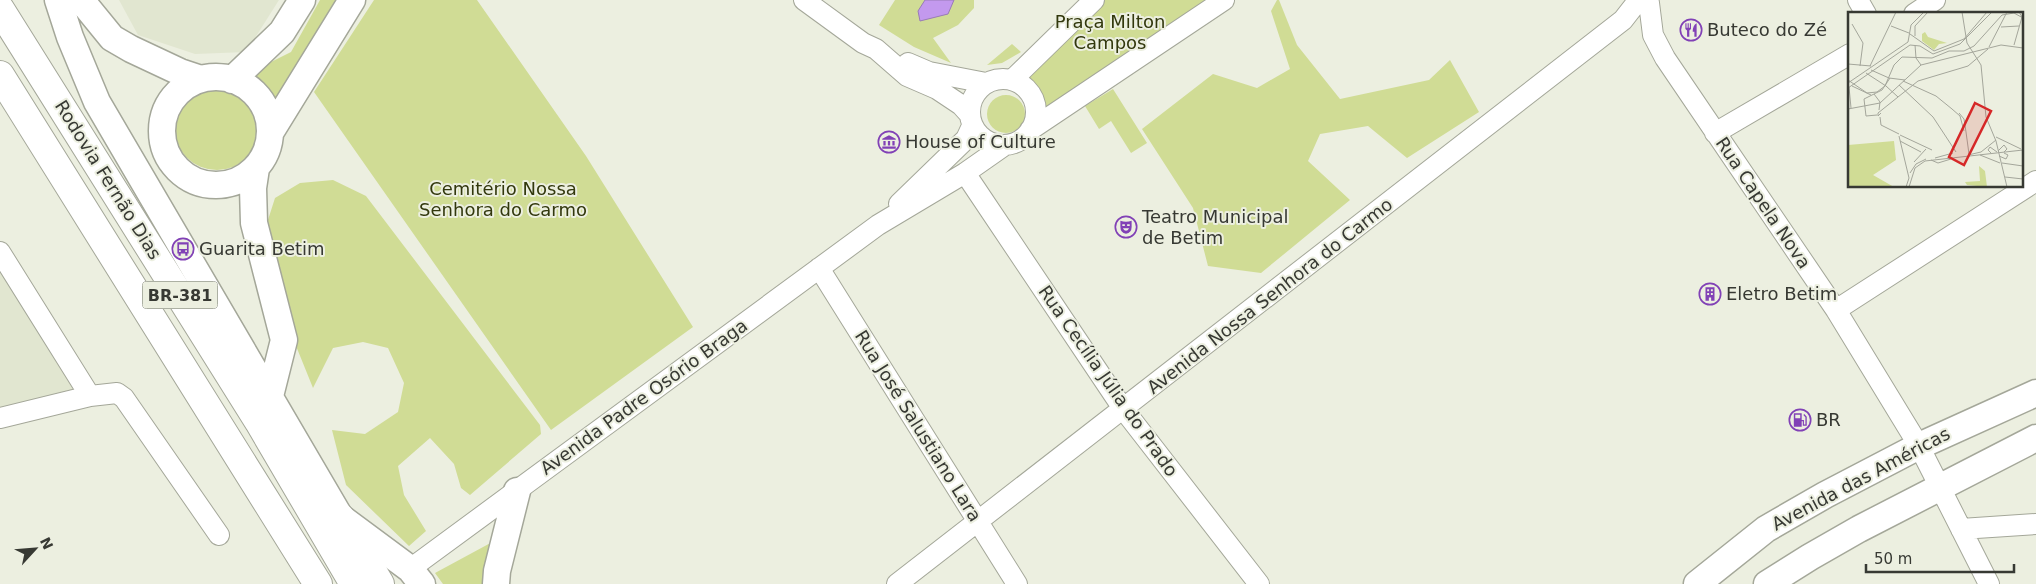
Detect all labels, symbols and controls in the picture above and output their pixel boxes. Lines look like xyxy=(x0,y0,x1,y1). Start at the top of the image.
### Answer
park label: Praça Milton Campos xyxy=(1055,11,1165,53)
inset map xyxy=(1848,12,2024,188)
restaurant icon: Buteco do Zé xyxy=(1679,18,1703,42)
place label: Buteco do Zé xyxy=(1707,19,1827,40)
street label: Rodovia Fernão Dias xyxy=(51,96,166,263)
museum icon: House of Culture xyxy=(877,130,901,154)
place label: House of Culture xyxy=(905,131,1056,152)
street label: Rua Capela Nova xyxy=(1712,133,1815,272)
park label: Cemitério Nossa Senhora do Carmo xyxy=(419,178,587,220)
street label: Avenida Nossa Senhora do Carmo xyxy=(1143,193,1397,398)
place label: Teatro Municipal de Betim xyxy=(1141,206,1289,248)
theatre icon: Teatro Municipal de Betim xyxy=(1114,215,1138,239)
bus stop icon: Guarita Betim xyxy=(171,237,195,261)
place label: Guarita Betim xyxy=(199,238,325,259)
street label: Rua Cecília Júlia do Prado xyxy=(1034,281,1182,480)
road number: BR-381 xyxy=(142,282,218,308)
building icon: Eletro Betim xyxy=(1698,282,1722,306)
place label: Eletro Betim xyxy=(1726,283,1837,304)
street label: Avenida Padre Osório Braga xyxy=(536,314,751,479)
street label: Rua José Salustiano Lara xyxy=(851,326,986,525)
fuel station icon: BR xyxy=(1788,408,1812,432)
place label: BR xyxy=(1816,409,1841,430)
street label: Avenida das Américas xyxy=(1768,423,1953,534)
north arrow xyxy=(10,524,60,574)
text: N xyxy=(37,535,56,552)
scale bar xyxy=(1866,542,2014,574)
text: 50 m xyxy=(1874,550,1912,568)

